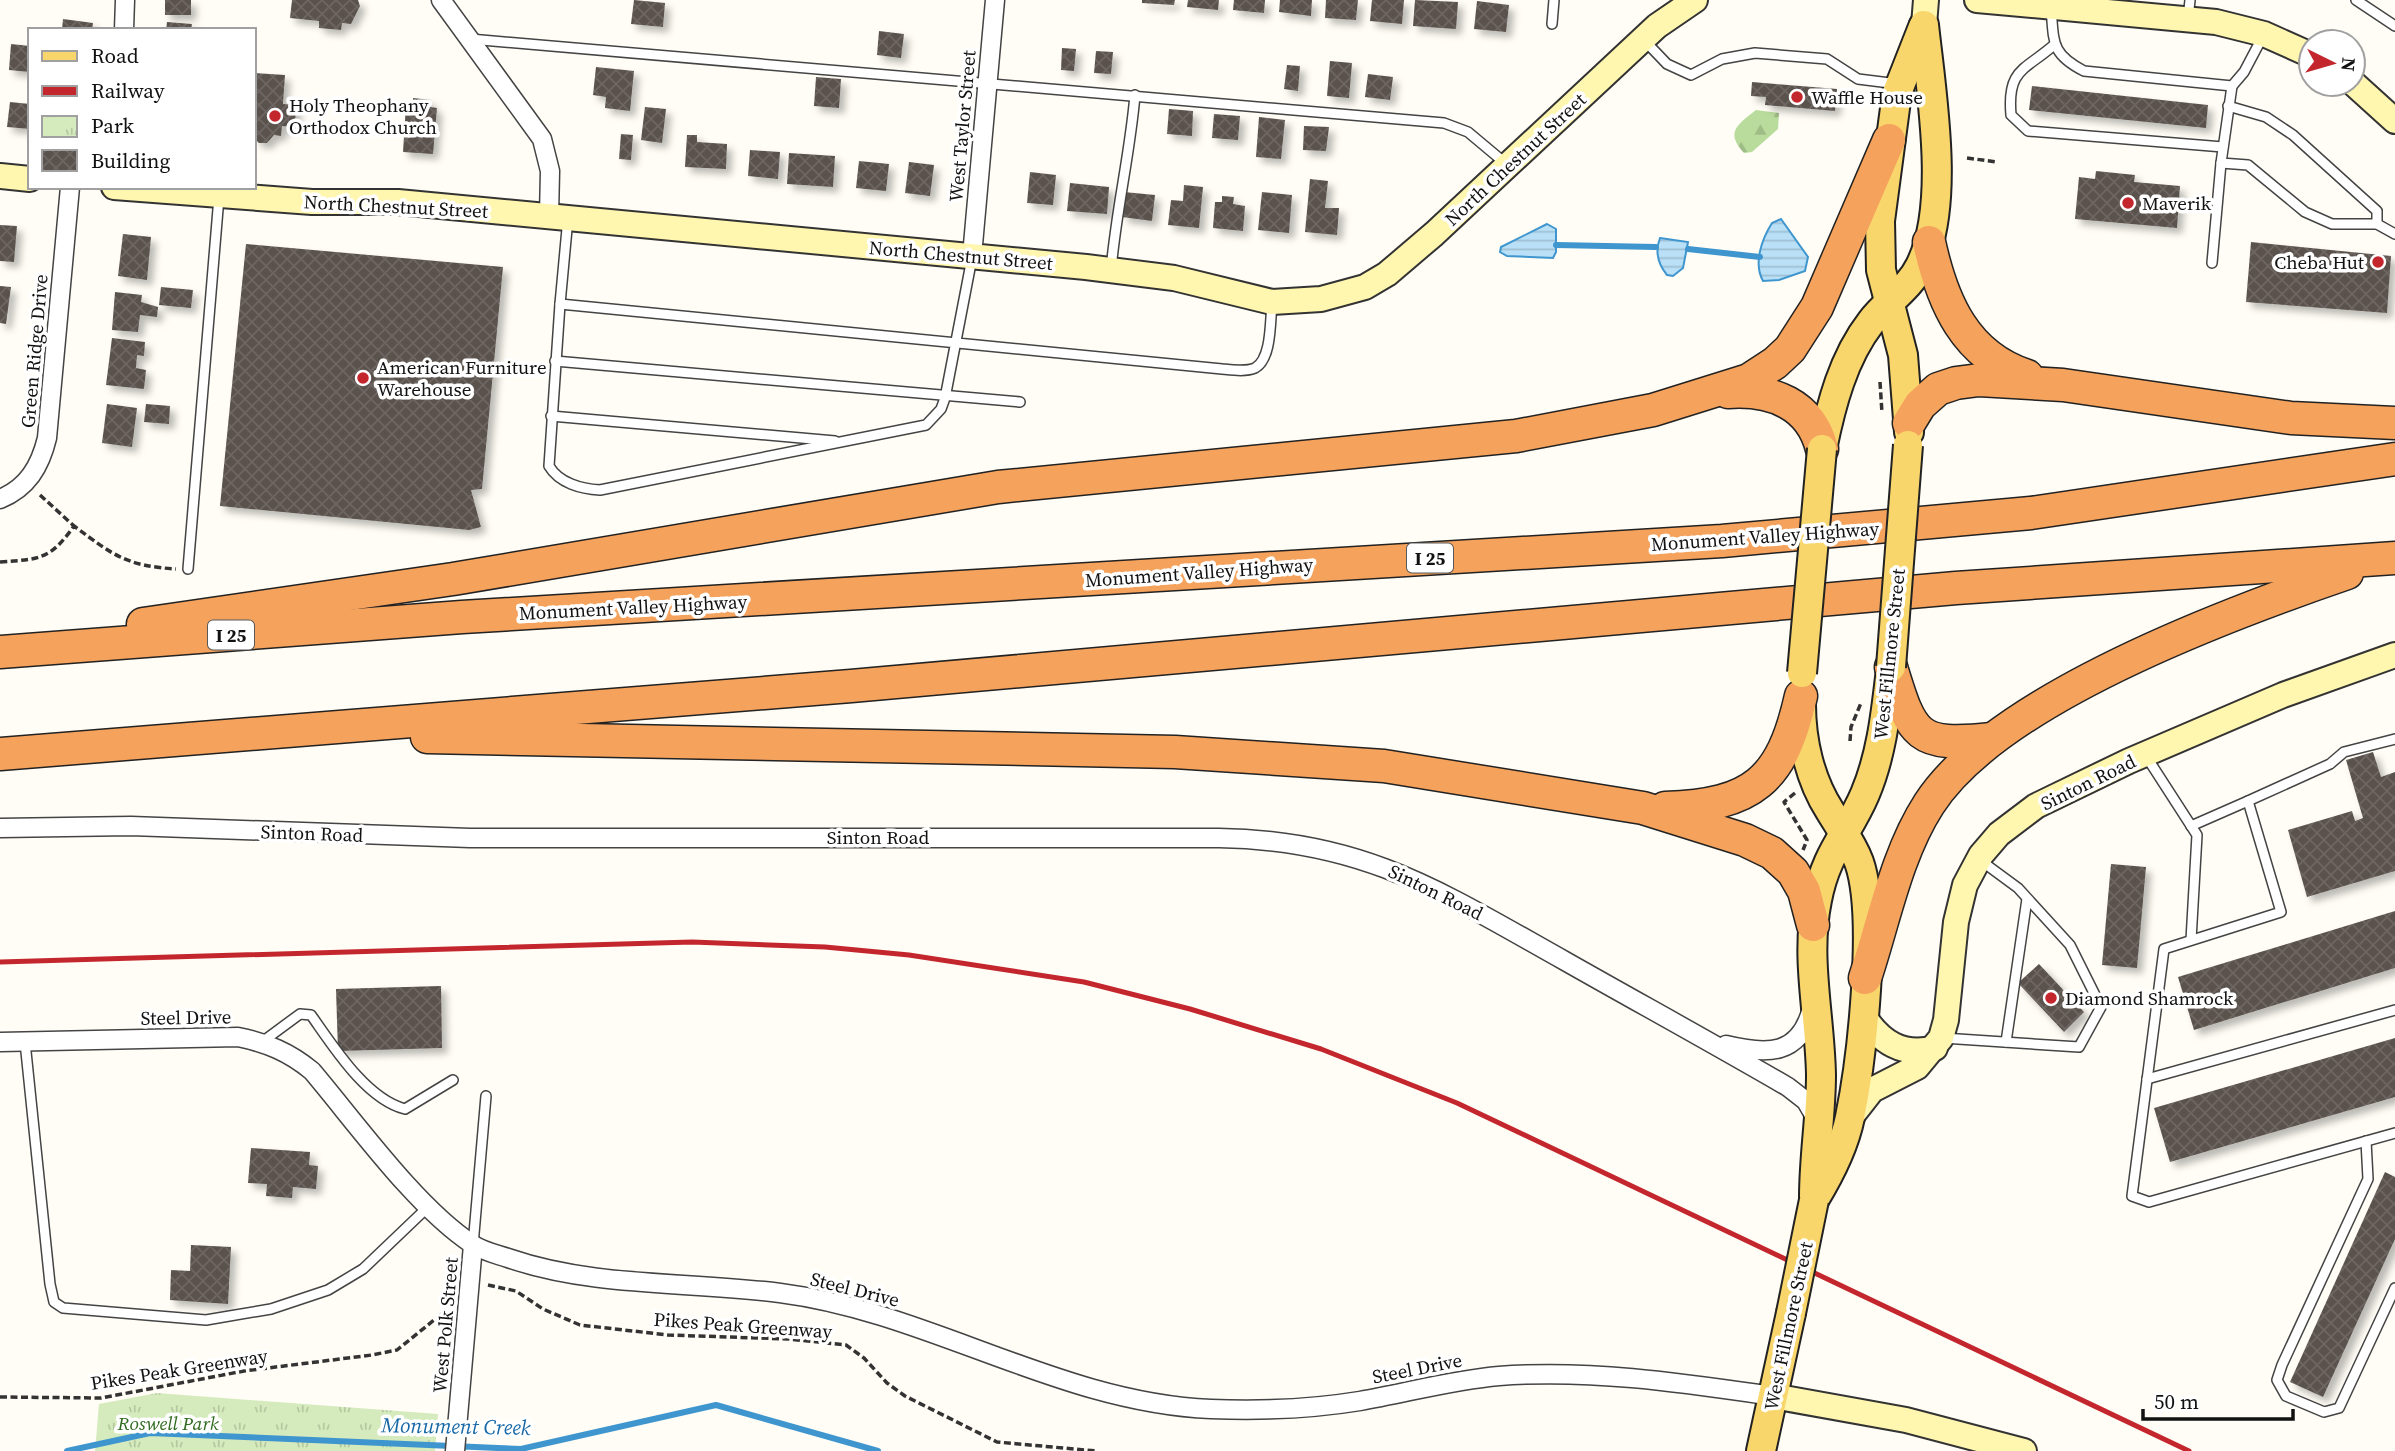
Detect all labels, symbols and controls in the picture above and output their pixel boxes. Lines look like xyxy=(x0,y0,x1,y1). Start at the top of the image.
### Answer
legend xyxy=(28,28,256,189)
north arrow xyxy=(2297,28,2367,98)
text: Road xyxy=(91,41,139,70)
street label: West Taylor Street xyxy=(942,48,982,203)
text: N xyxy=(2335,56,2362,73)
text: Railway xyxy=(91,76,165,105)
place label: Waffle House xyxy=(1811,84,1923,110)
street label: North Chestnut Street xyxy=(1439,86,1592,231)
marker: Waffle House xyxy=(1789,89,1805,105)
place label: Holy Theophany Orthodox Church xyxy=(289,92,437,140)
marker: Holy Theophany Orthodox Church xyxy=(267,108,283,124)
text: Park xyxy=(91,111,135,140)
text: Building xyxy=(91,146,170,175)
street label: North Chestnut Street xyxy=(303,188,490,224)
place label: Maverik xyxy=(2142,190,2212,216)
marker: Maverik xyxy=(2120,195,2136,211)
street label: North Chestnut Street xyxy=(868,234,1055,276)
place label: Cheba Hut xyxy=(2274,249,2365,275)
marker: Cheba Hut xyxy=(2370,254,2386,270)
street label: Green Ridge Drive xyxy=(14,273,54,429)
place label: American Furniture Warehouse xyxy=(377,354,547,402)
marker: American Furniture Warehouse xyxy=(355,370,371,386)
street label: Monument Valley Highway xyxy=(1650,515,1880,557)
road number: I 25 xyxy=(1407,544,1453,572)
street label: Monument Valley Highway xyxy=(1084,551,1314,593)
street label: West Fillmore Street xyxy=(1867,566,1911,741)
street label: Monument Valley Highway xyxy=(518,588,748,626)
road number: I 25 xyxy=(208,620,254,650)
street label: Sinton Road xyxy=(2036,748,2140,816)
street label: Sinton Road xyxy=(260,818,364,848)
street label: Sinton Road xyxy=(827,824,929,850)
street label: Sinton Road xyxy=(1384,858,1488,926)
place label: Diamond Shamrock xyxy=(2065,985,2234,1011)
marker: Diamond Shamrock xyxy=(2043,990,2059,1006)
street label: Steel Drive xyxy=(140,1003,232,1031)
street label: West Fillmore Street xyxy=(1757,1238,1819,1413)
street label: West Polk Street xyxy=(426,1255,464,1394)
street label: Steel Drive xyxy=(808,1265,902,1313)
street label: Pikes Peak Greenway xyxy=(653,1306,833,1344)
street label: Pikes Peak Greenway xyxy=(89,1342,270,1396)
street label: Steel Drive xyxy=(1370,1347,1464,1389)
scale bar xyxy=(2143,1378,2294,1422)
text: 50 m xyxy=(2154,1387,2199,1416)
park label: Roswell Park xyxy=(116,1410,219,1436)
water label: Monument Creek xyxy=(380,1410,531,1442)

